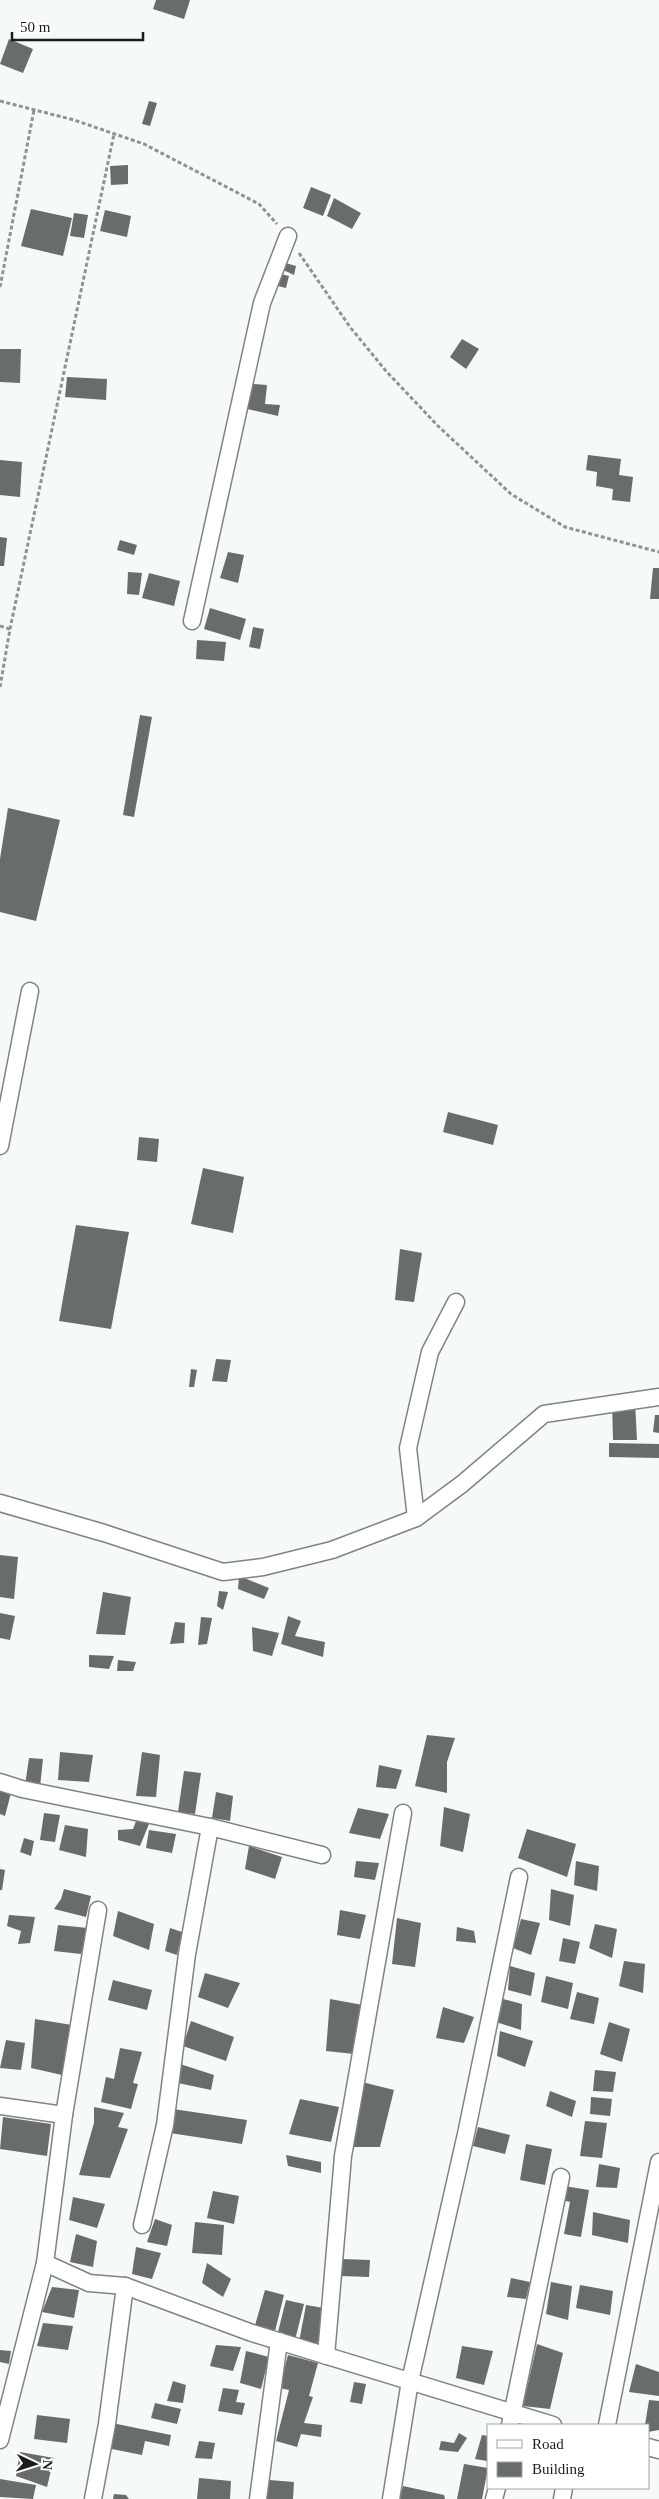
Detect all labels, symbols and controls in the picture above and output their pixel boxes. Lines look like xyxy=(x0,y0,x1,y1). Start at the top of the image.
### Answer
scale bar xyxy=(12,10,144,42)
text: 50 m xyxy=(20,19,51,35)
legend xyxy=(487,2424,649,2489)
text: Road xyxy=(532,2436,564,2452)
north arrow xyxy=(10,2439,60,2489)
text: N xyxy=(40,2459,55,2470)
text: Building xyxy=(532,2461,585,2477)

